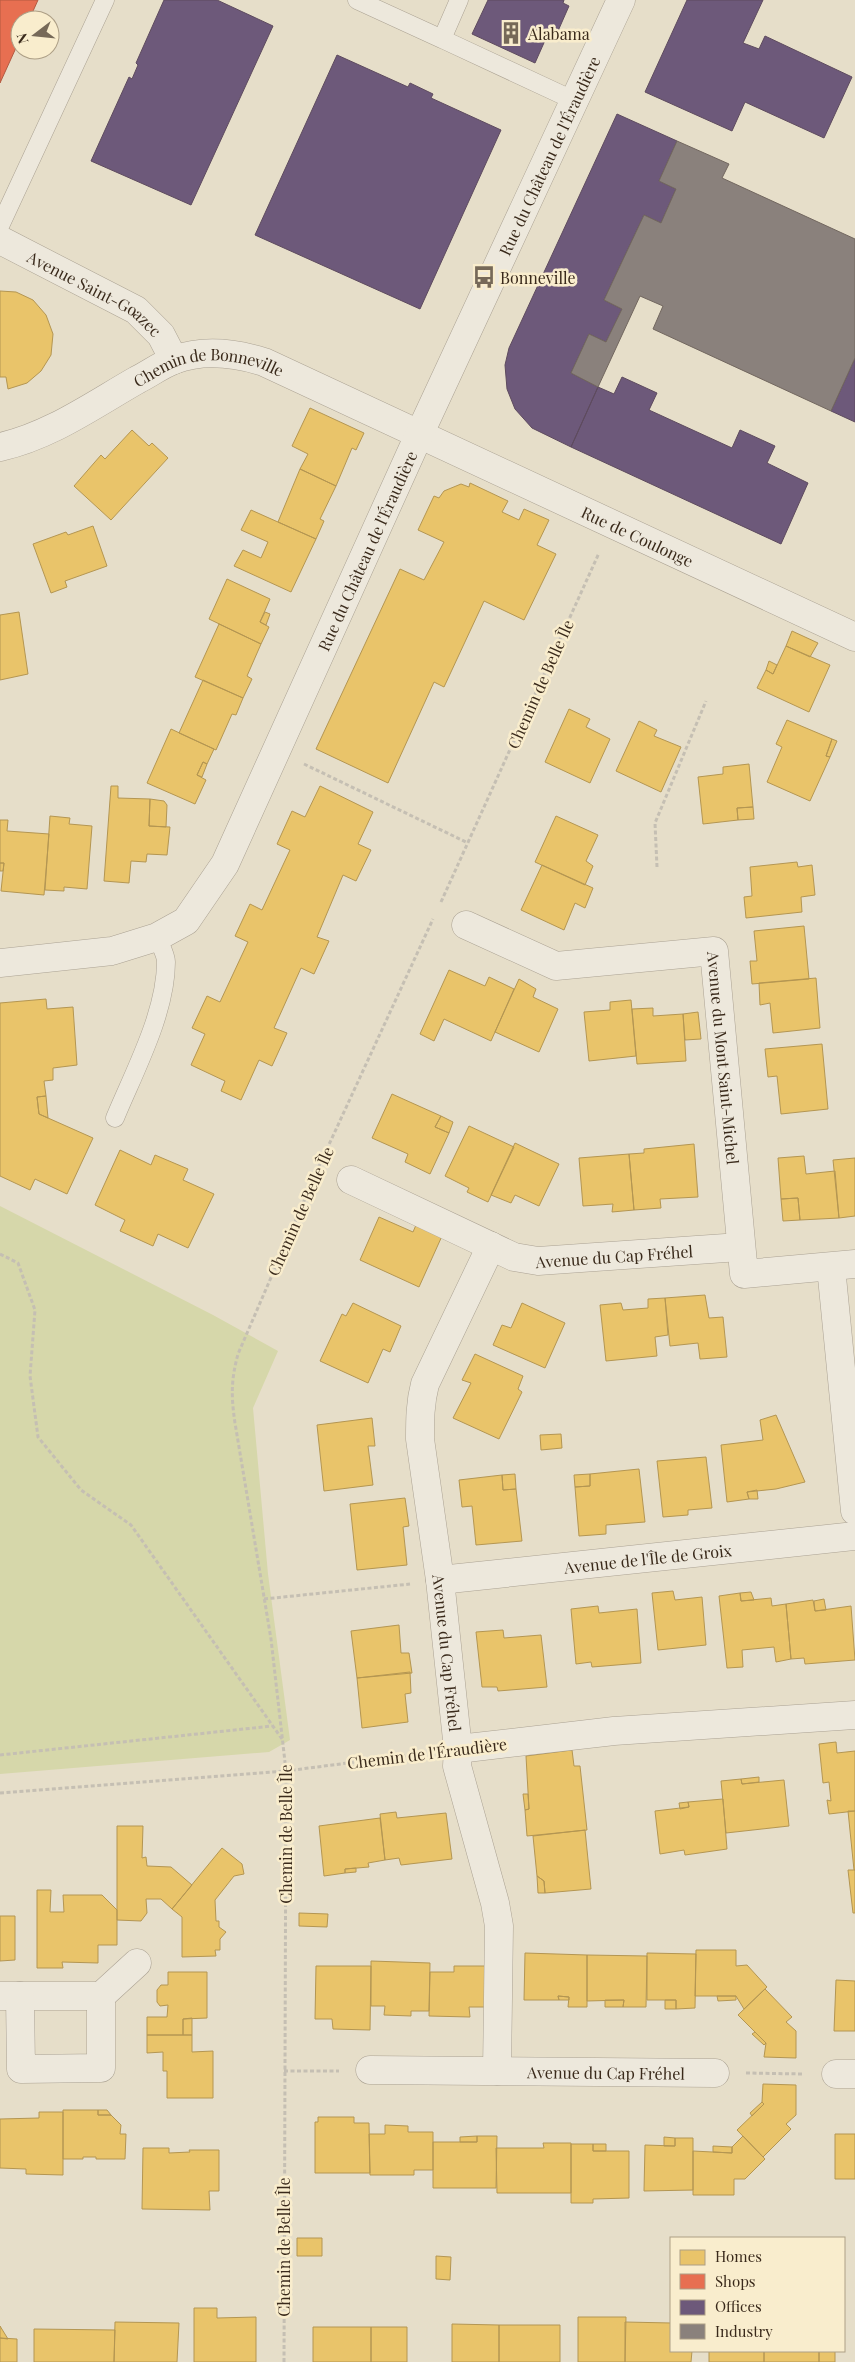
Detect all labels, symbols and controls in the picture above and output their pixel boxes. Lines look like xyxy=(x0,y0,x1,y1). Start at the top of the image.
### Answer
north arrow xyxy=(10,10,60,60)
building icon: Alabama xyxy=(498,20,524,46)
place label: Alabama xyxy=(527,23,590,44)
text: N xyxy=(11,31,33,46)
street label: Rue du Château de l'Éraudière xyxy=(493,52,604,259)
street label: Avenue Saint-Goazec xyxy=(23,245,167,341)
bus stop icon: Bonneville xyxy=(471,264,497,290)
place label: Bonneville xyxy=(500,267,575,288)
street label: Chemin de Bonneville xyxy=(129,343,288,391)
street label: Rue du Château de l'Éraudière xyxy=(312,447,421,654)
street label: Rue de Coulonge xyxy=(578,501,697,571)
street label: Chemin de Belle Île xyxy=(502,616,578,752)
street label: Avenue du Mont Saint-Michel xyxy=(703,949,744,1166)
street label: Chemin de Belle Île xyxy=(262,1143,338,1279)
street label: Avenue du Cap Fréhel xyxy=(534,1240,694,1272)
street label: Avenue de l'Île de Groix xyxy=(562,1539,733,1577)
street label: Avenue du Cap Fréhel xyxy=(429,1572,467,1733)
street label: Chemin de l'Éraudière xyxy=(346,1733,508,1773)
street label: Chemin de Belle Île xyxy=(275,1764,296,1904)
street label: Avenue du Cap Fréhel xyxy=(526,2061,685,2083)
street label: Chemin de Belle Île xyxy=(273,2177,294,2317)
legend xyxy=(670,2237,845,2352)
text: Homes xyxy=(715,2246,762,2266)
text: Shops xyxy=(715,2271,756,2291)
text: Offices xyxy=(715,2296,762,2316)
text: Industry xyxy=(715,2321,773,2341)

